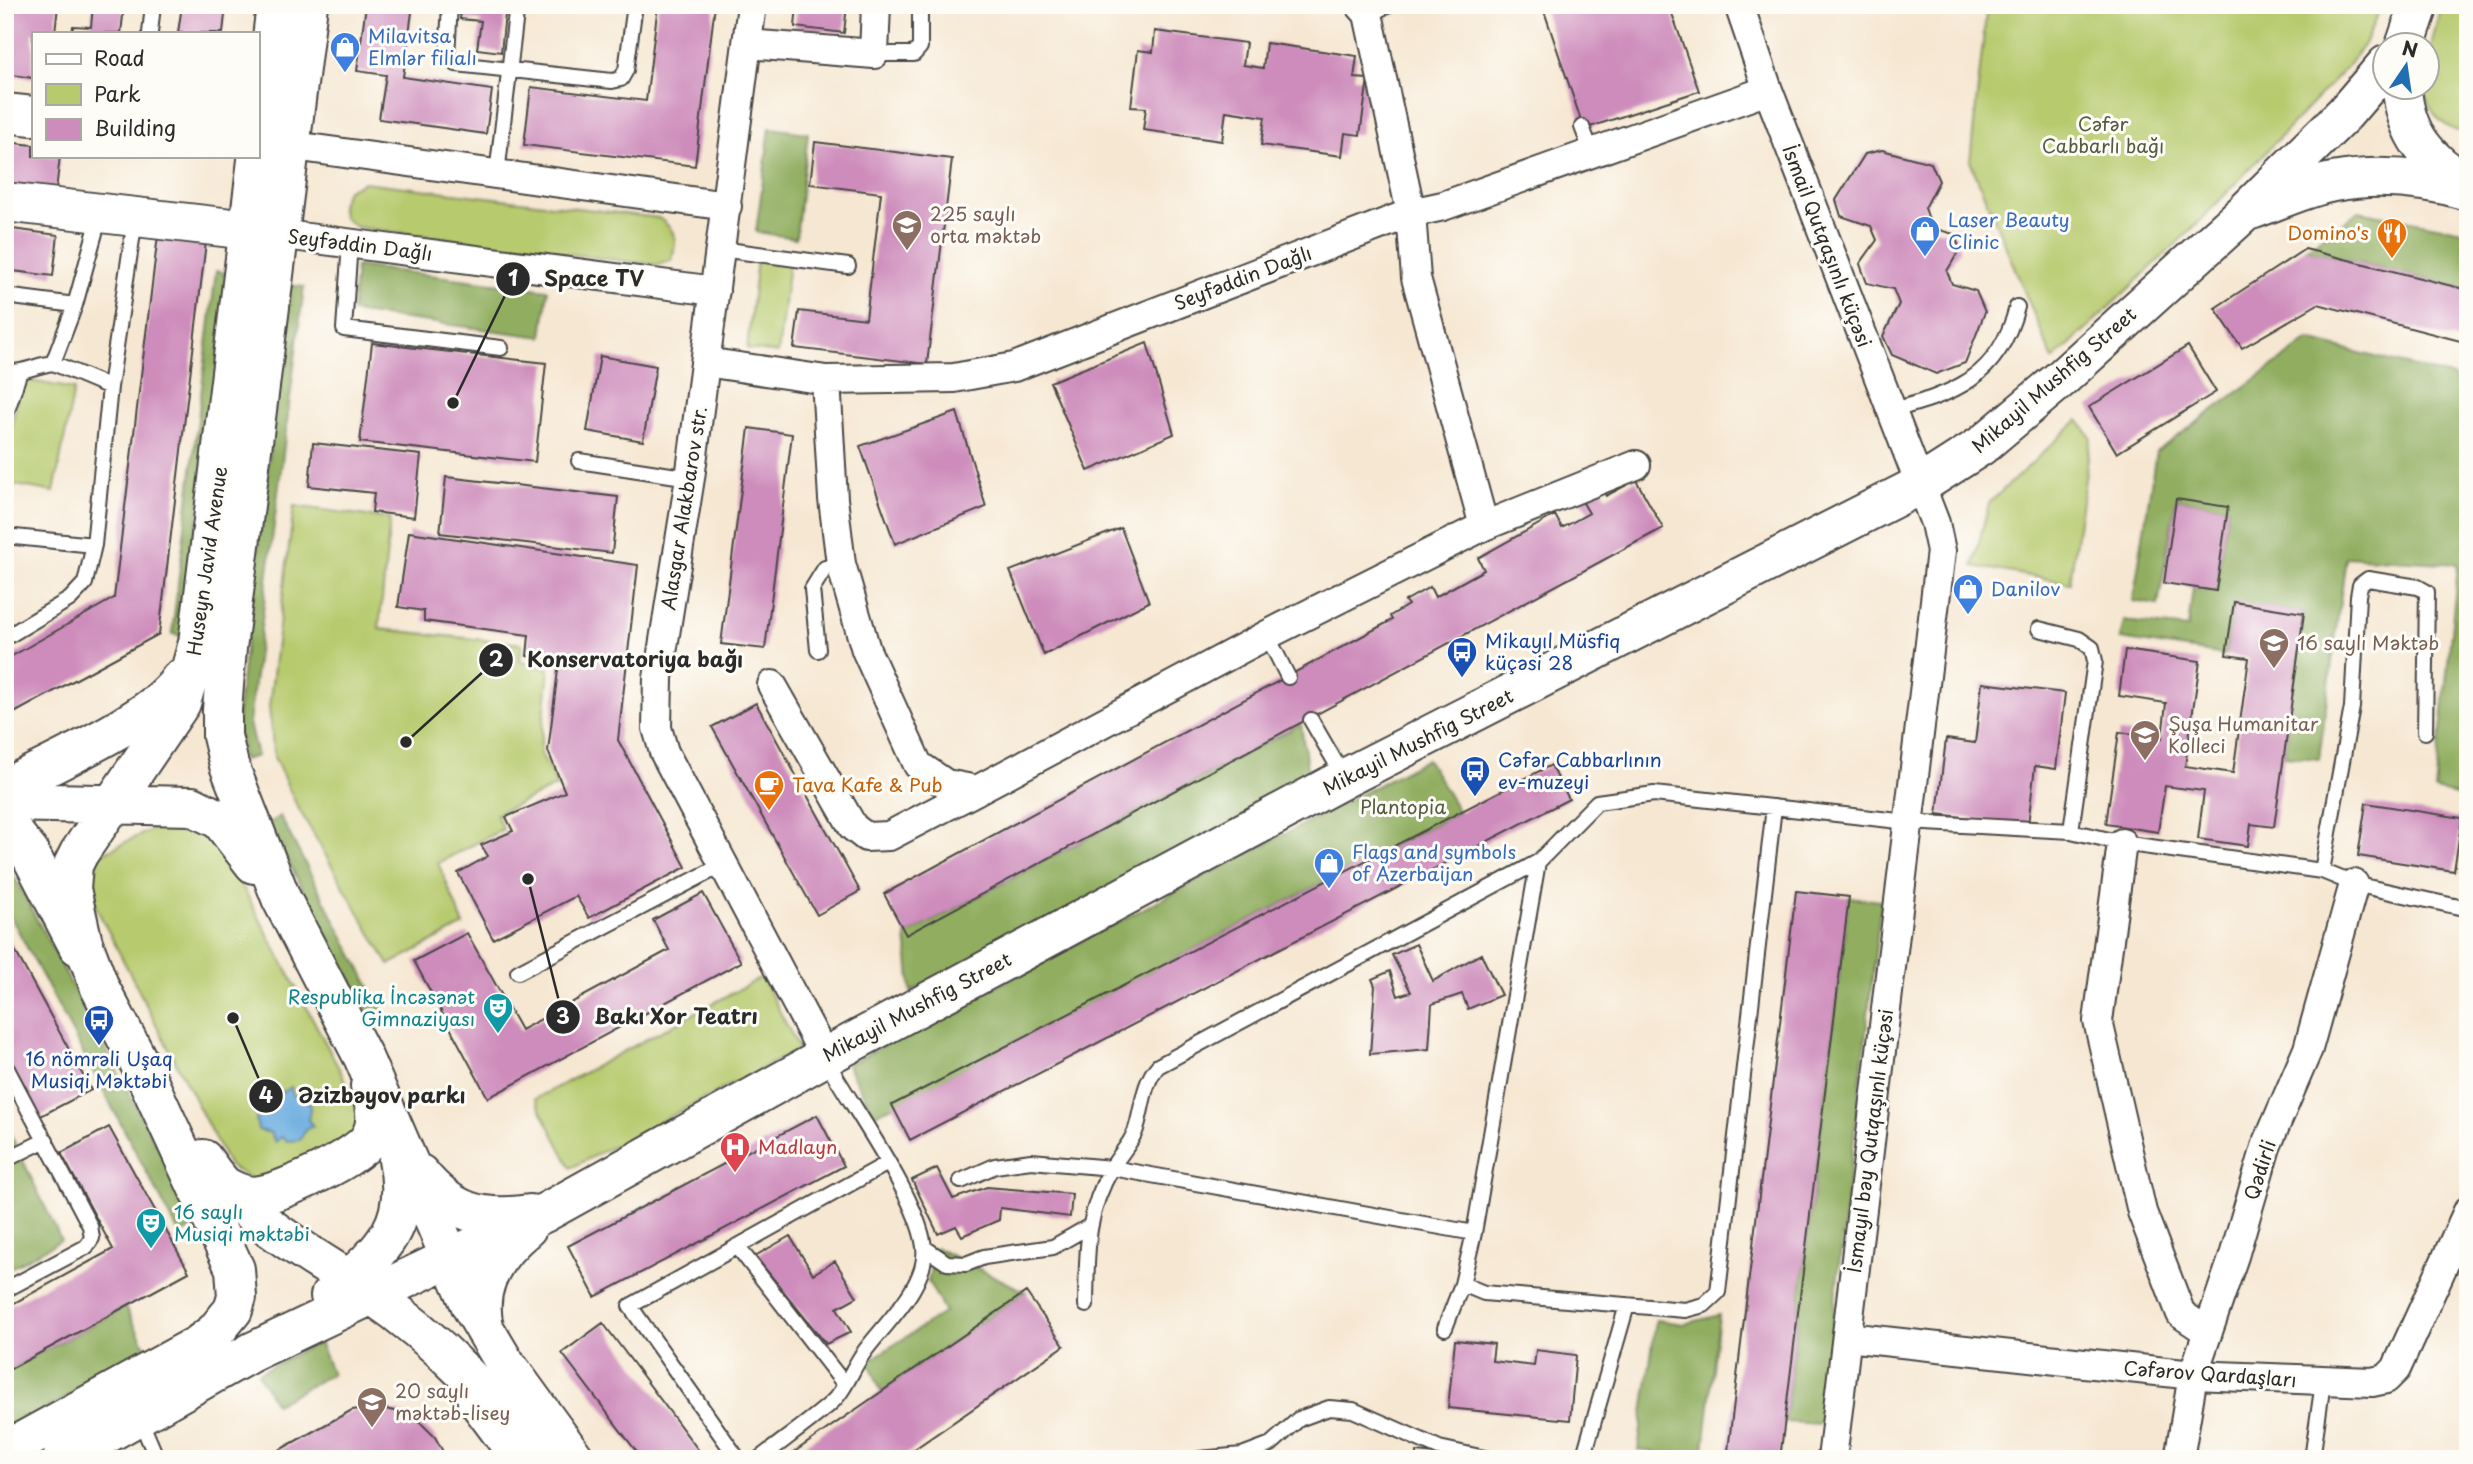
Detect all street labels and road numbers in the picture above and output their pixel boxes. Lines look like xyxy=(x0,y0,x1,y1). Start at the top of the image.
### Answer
street label: İsmail Qutqaşınlı küçəsi xyxy=(1776,140,1880,351)
street label: Seyfəddin Dağlı xyxy=(286,221,434,267)
street label: Seyfəddin Dağlı xyxy=(1170,238,1316,316)
street label: Mikayil Mushfig Street xyxy=(1965,300,2142,459)
street label: Alasgar Alakbarov str. xyxy=(653,404,713,612)
street label: Huseyn Javid Avenue xyxy=(179,464,233,657)
street label: Mikayil Mushfig Street xyxy=(1318,681,1518,801)
street label: Mikayil Mushfig Street xyxy=(817,944,1016,1068)
street label: İsmayıl bəy Qutqaşınlı küçəsi xyxy=(1839,1007,1899,1275)
street label: Qədirli xyxy=(2236,1136,2282,1203)
street label: Cəfərov Qardaşları xyxy=(2123,1353,2297,1393)

